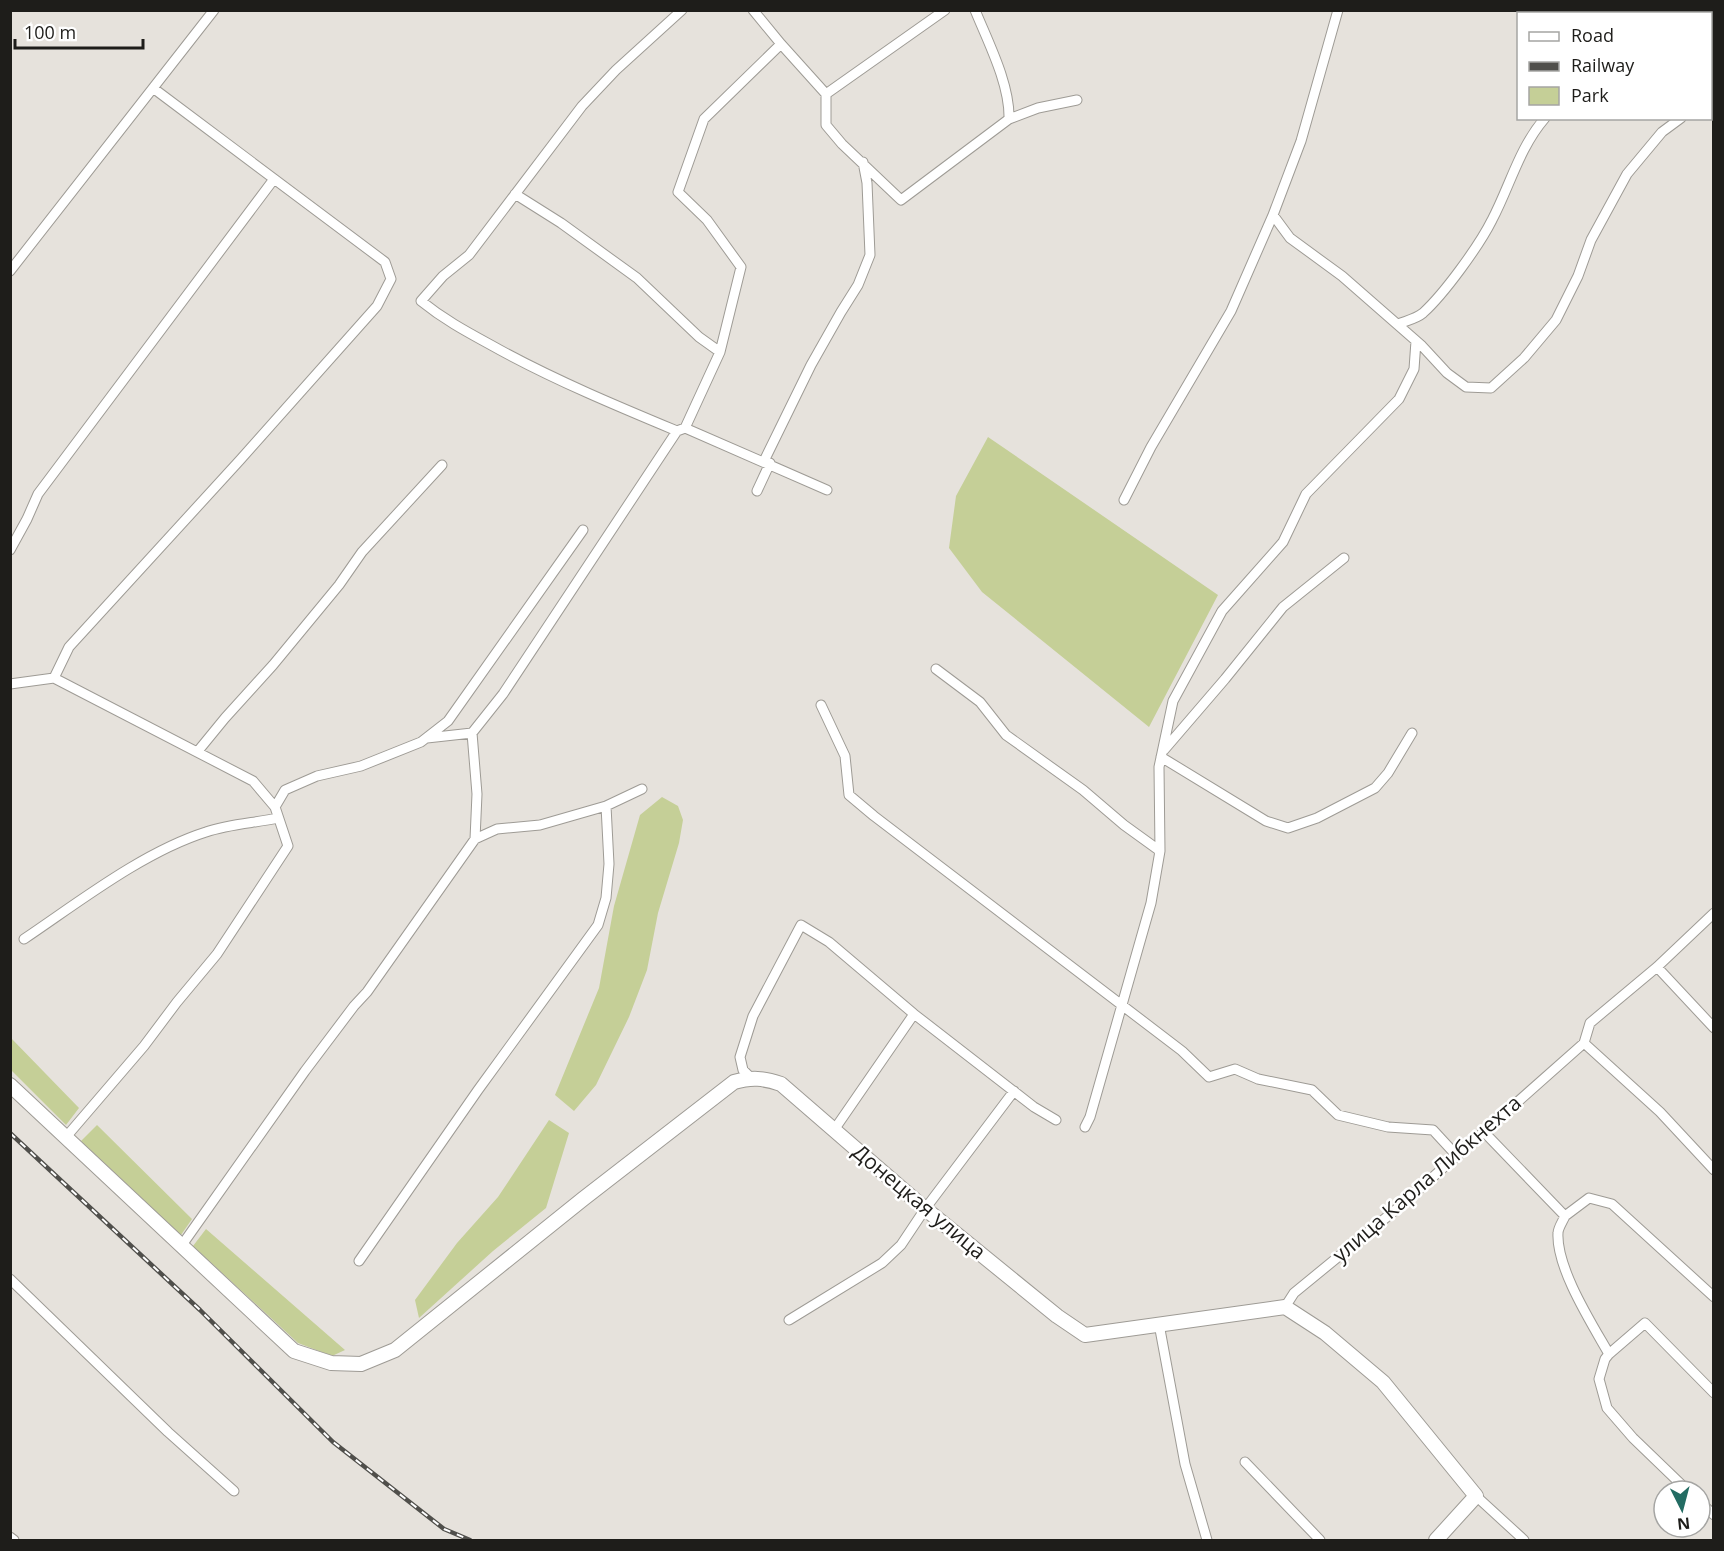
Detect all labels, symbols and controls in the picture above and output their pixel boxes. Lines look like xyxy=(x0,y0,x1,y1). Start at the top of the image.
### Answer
scale bar xyxy=(15,12,142,50)
legend xyxy=(1517,12,1712,120)
text: 100 m xyxy=(24,20,76,44)
text: Road xyxy=(1571,23,1614,47)
text: Railway xyxy=(1571,53,1635,77)
text: Park xyxy=(1571,83,1609,107)
street label: улица Карла Либкнехта xyxy=(1326,1088,1527,1268)
street label: Донецкая улица xyxy=(847,1137,992,1265)
north arrow xyxy=(1652,1479,1712,1539)
text: N xyxy=(1676,1512,1691,1536)

